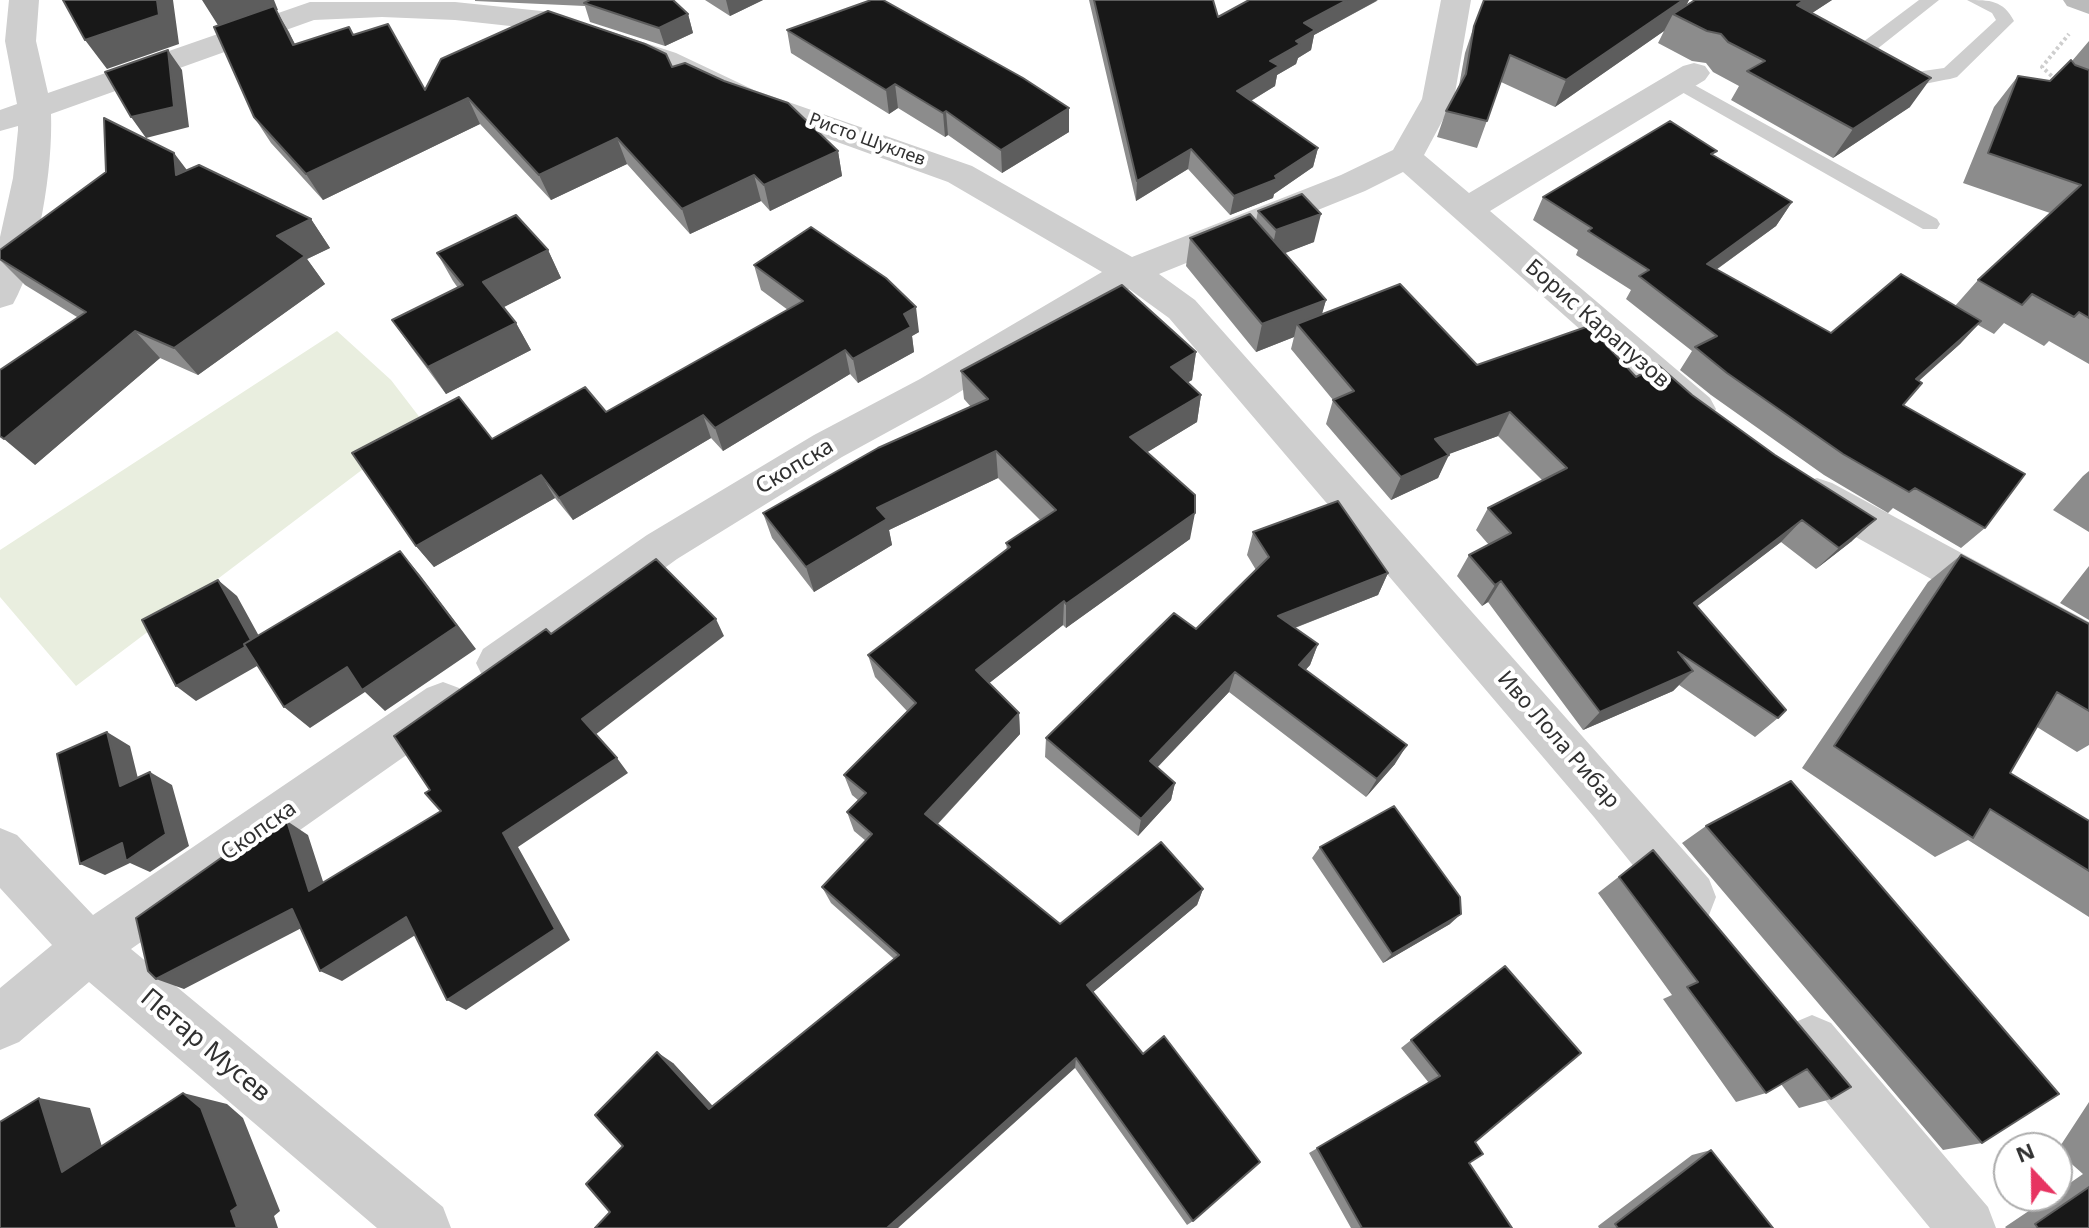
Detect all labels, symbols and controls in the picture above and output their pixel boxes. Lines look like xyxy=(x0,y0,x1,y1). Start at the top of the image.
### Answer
street label: Ристо Шуклев xyxy=(806,109,928,171)
street label: Борис Карапузов xyxy=(1520,254,1674,394)
street label: Скопска xyxy=(751,434,839,500)
street label: Иво Лола Рибар xyxy=(1491,666,1625,814)
street label: Скопска xyxy=(216,796,302,866)
street label: Петар Мусев xyxy=(134,983,276,1109)
north arrow xyxy=(1993,1132,2073,1212)
text: N xyxy=(2011,1134,2039,1169)

